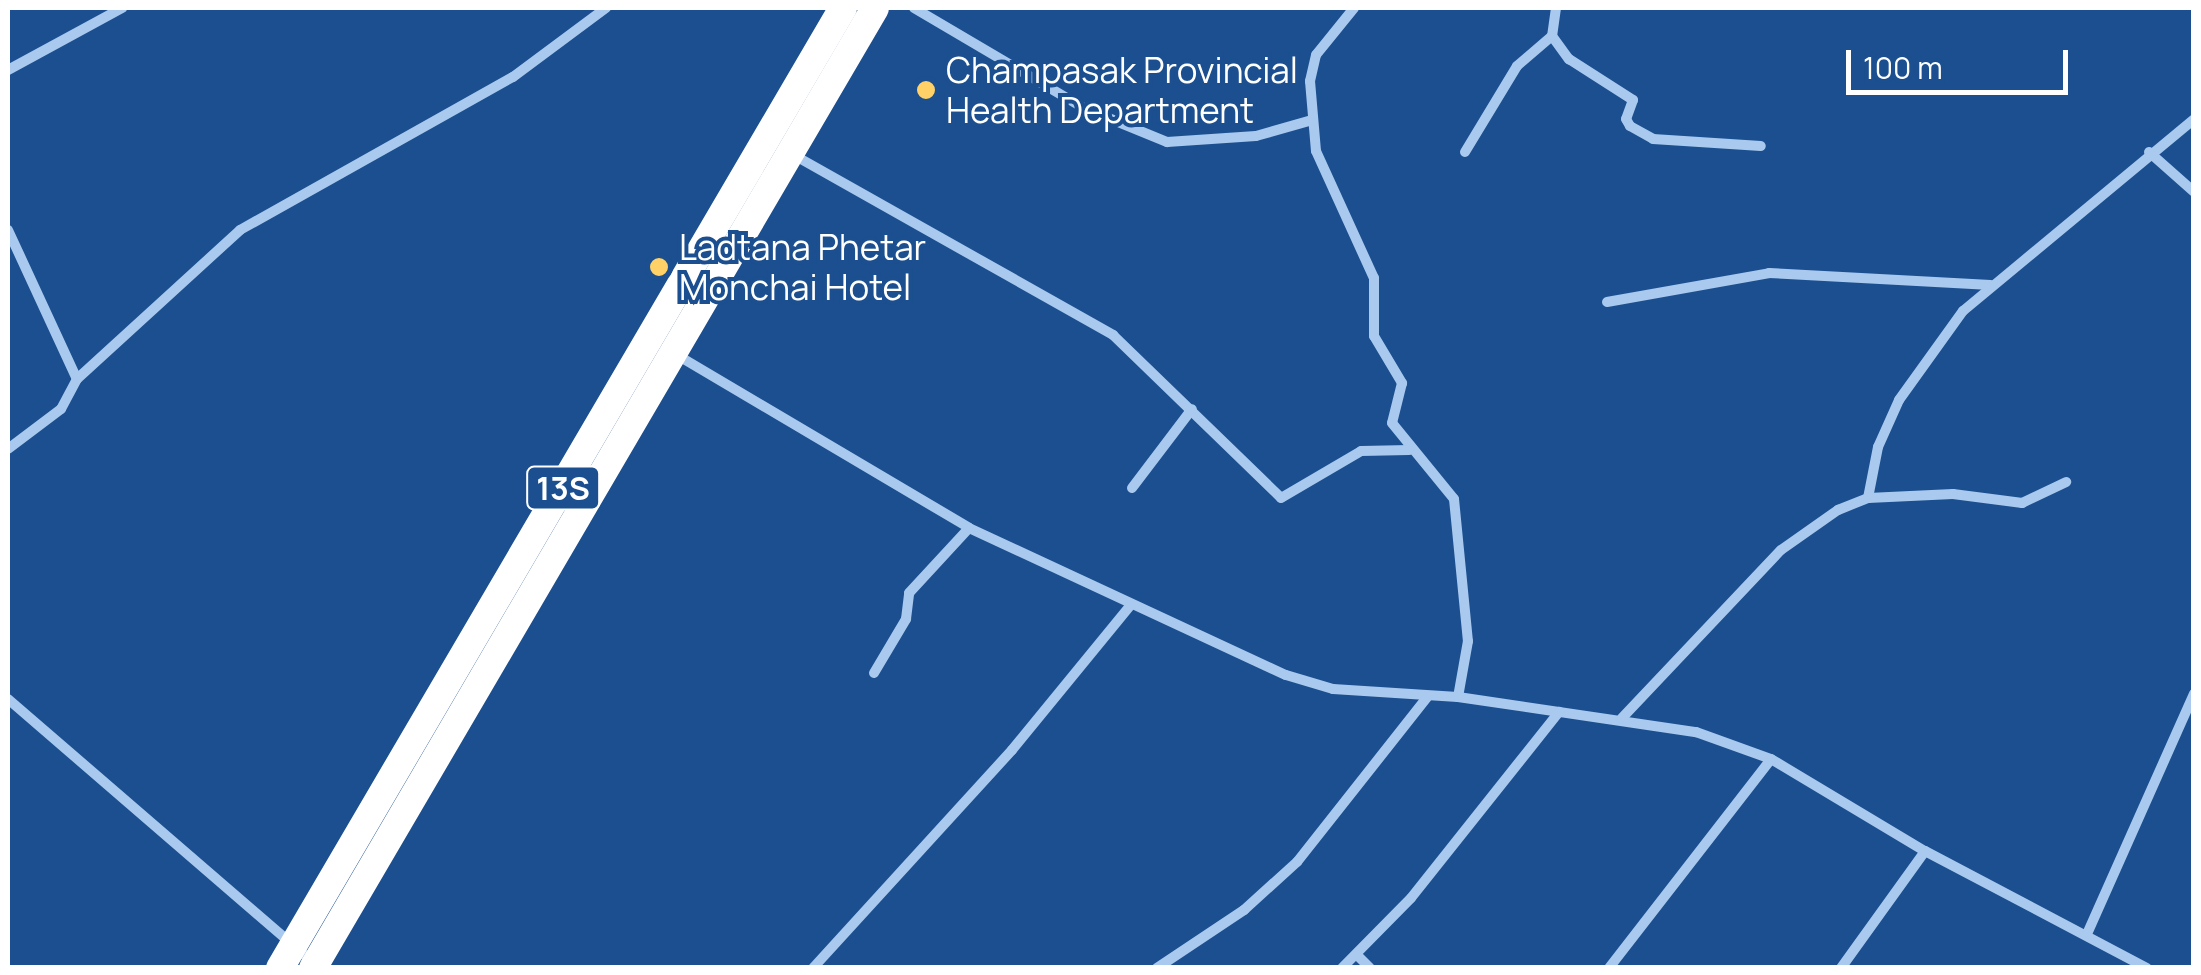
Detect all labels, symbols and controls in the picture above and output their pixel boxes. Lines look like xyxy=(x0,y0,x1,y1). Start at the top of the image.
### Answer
scale bar xyxy=(1851,30,2074,92)
text: 100 m xyxy=(1863,47,1943,88)
place label: Champasak Provincial Health Department xyxy=(946,49,1298,131)
marker: Champasak Provincial Health Department xyxy=(915,79,937,101)
place label: Ladtana Phetar Monchai Hotel xyxy=(679,226,926,308)
marker: Ladtana Phetar Monchai Hotel xyxy=(648,256,670,278)
road number: 13S xyxy=(526,461,600,515)

